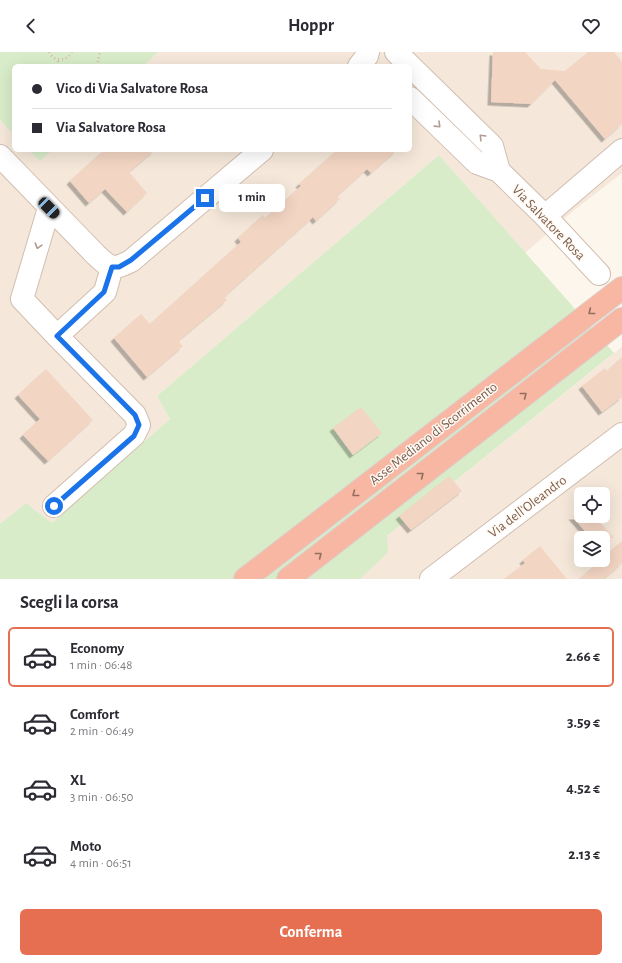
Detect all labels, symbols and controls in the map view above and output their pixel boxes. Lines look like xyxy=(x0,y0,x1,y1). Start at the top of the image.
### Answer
icon: back xyxy=(20,15,42,37)
icon: heart xyxy=(580,15,602,37)
text: Hoppr xyxy=(288,17,334,35)
text: Vico di Via Salvatore Rosa xyxy=(56,81,208,96)
text: Via Salvatore Rosa xyxy=(56,120,166,135)
one-way arrow xyxy=(433,120,441,128)
one-way arrow xyxy=(479,134,487,142)
street label: Via Salvatore Rosa xyxy=(509,182,588,263)
callout: 1 min xyxy=(219,184,285,212)
route end xyxy=(196,189,214,207)
text: 1 min xyxy=(238,191,266,204)
car xyxy=(36,195,62,221)
one-way arrow xyxy=(34,242,43,249)
one-way arrow xyxy=(588,307,595,314)
street label: Asse Mediano di Scorrimento xyxy=(367,380,500,488)
one-way arrow xyxy=(519,393,526,400)
one-way arrow xyxy=(417,473,424,480)
street label: Via dell'Oleandro xyxy=(486,473,569,541)
map controls xyxy=(574,487,610,567)
button: locate xyxy=(574,487,610,523)
one-way arrow xyxy=(353,489,360,496)
route start xyxy=(45,497,63,515)
button: layers xyxy=(574,531,610,567)
one-way arrow xyxy=(314,553,321,560)
text: Scegli la corsa xyxy=(20,594,119,612)
icon: car xyxy=(22,639,58,675)
text: Economy xyxy=(70,641,124,656)
text: 2.66 € xyxy=(566,649,600,664)
text: 1 min · 06:48 xyxy=(70,659,133,672)
icon: car xyxy=(22,705,58,741)
text: Comfort xyxy=(70,707,119,722)
text: 3.59 € xyxy=(567,715,600,730)
text: 2 min · 06:49 xyxy=(70,725,134,738)
icon: car xyxy=(22,771,58,807)
text: XL xyxy=(70,773,86,788)
text: 4.52 € xyxy=(566,781,600,796)
text: 3 min · 06:50 xyxy=(70,791,133,804)
icon: car xyxy=(22,837,58,873)
text: Moto xyxy=(70,839,102,854)
text: 2.13 € xyxy=(568,847,600,862)
text: 4 min · 06:51 xyxy=(70,857,132,870)
button: Conferma xyxy=(20,909,602,955)

